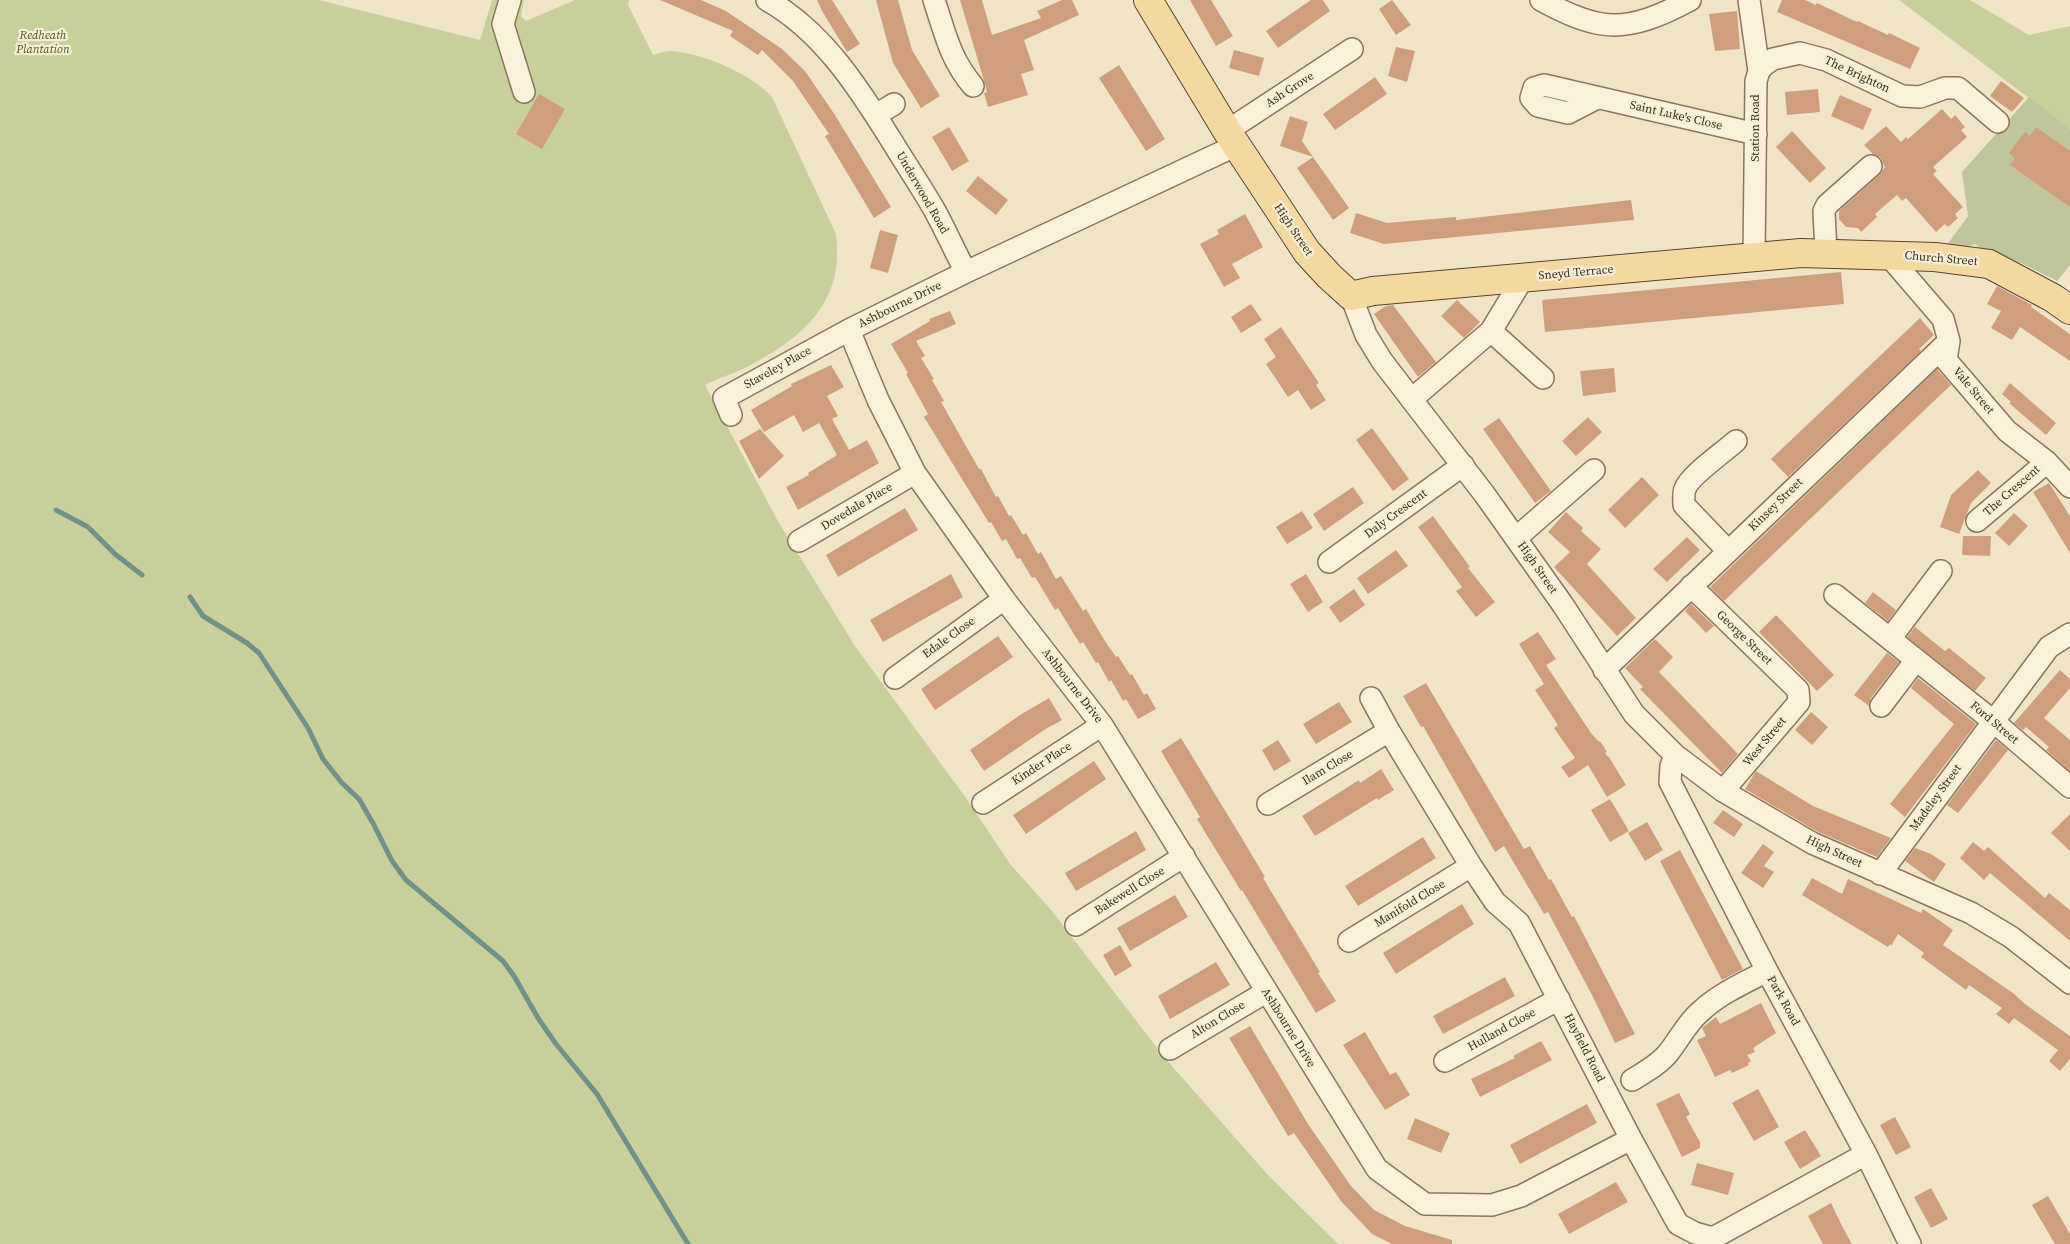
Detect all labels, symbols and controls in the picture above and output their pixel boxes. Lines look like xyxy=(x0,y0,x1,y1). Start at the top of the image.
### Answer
park label: Redheath Plantation xyxy=(16,29,70,57)
street label: The Brighton xyxy=(1822,54,1892,96)
street label: Ash Grove xyxy=(1263,69,1317,111)
street label: Station Road xyxy=(1749,94,1763,162)
street label: Saint Luke's Close xyxy=(1628,98,1724,134)
street label: Underwood Road xyxy=(893,149,951,237)
street label: High Street xyxy=(1270,201,1316,259)
street label: Church Street xyxy=(1904,249,1978,269)
street label: Sneyd Terrace xyxy=(1538,263,1614,283)
street label: Ashbourne Drive xyxy=(856,279,944,331)
street label: Staveley Place xyxy=(742,344,814,392)
street label: Vale Street xyxy=(1949,365,1997,417)
street label: The Crescent xyxy=(1981,462,2043,520)
street label: Kinsey Street xyxy=(1746,476,1806,534)
street label: Dovedale Place xyxy=(819,480,895,534)
street label: Daly Crescent xyxy=(1362,486,1430,542)
street label: High Street xyxy=(1514,539,1560,597)
street label: George Street xyxy=(1713,608,1775,668)
street label: Edale Close xyxy=(920,614,978,662)
street label: Ashbourne Drive xyxy=(1038,646,1106,726)
street label: Ford Street xyxy=(1967,699,2021,747)
street label: West Street xyxy=(1740,714,1790,770)
street label: Kinder Place xyxy=(1009,739,1075,789)
street label: Ilam Close xyxy=(1300,747,1356,789)
street label: Madeley Street xyxy=(1907,762,1965,834)
street label: High Street xyxy=(1804,833,1864,871)
street label: Bakewell Close xyxy=(1092,864,1168,918)
street label: Manifold Close xyxy=(1372,877,1448,931)
street label: Park Road xyxy=(1763,974,1803,1028)
street label: Ashbourne Drive xyxy=(1258,986,1318,1070)
street label: Alton Close xyxy=(1188,998,1248,1042)
street label: Hulland Close xyxy=(1466,1005,1538,1055)
street label: Hayfield Road xyxy=(1561,1011,1607,1085)

